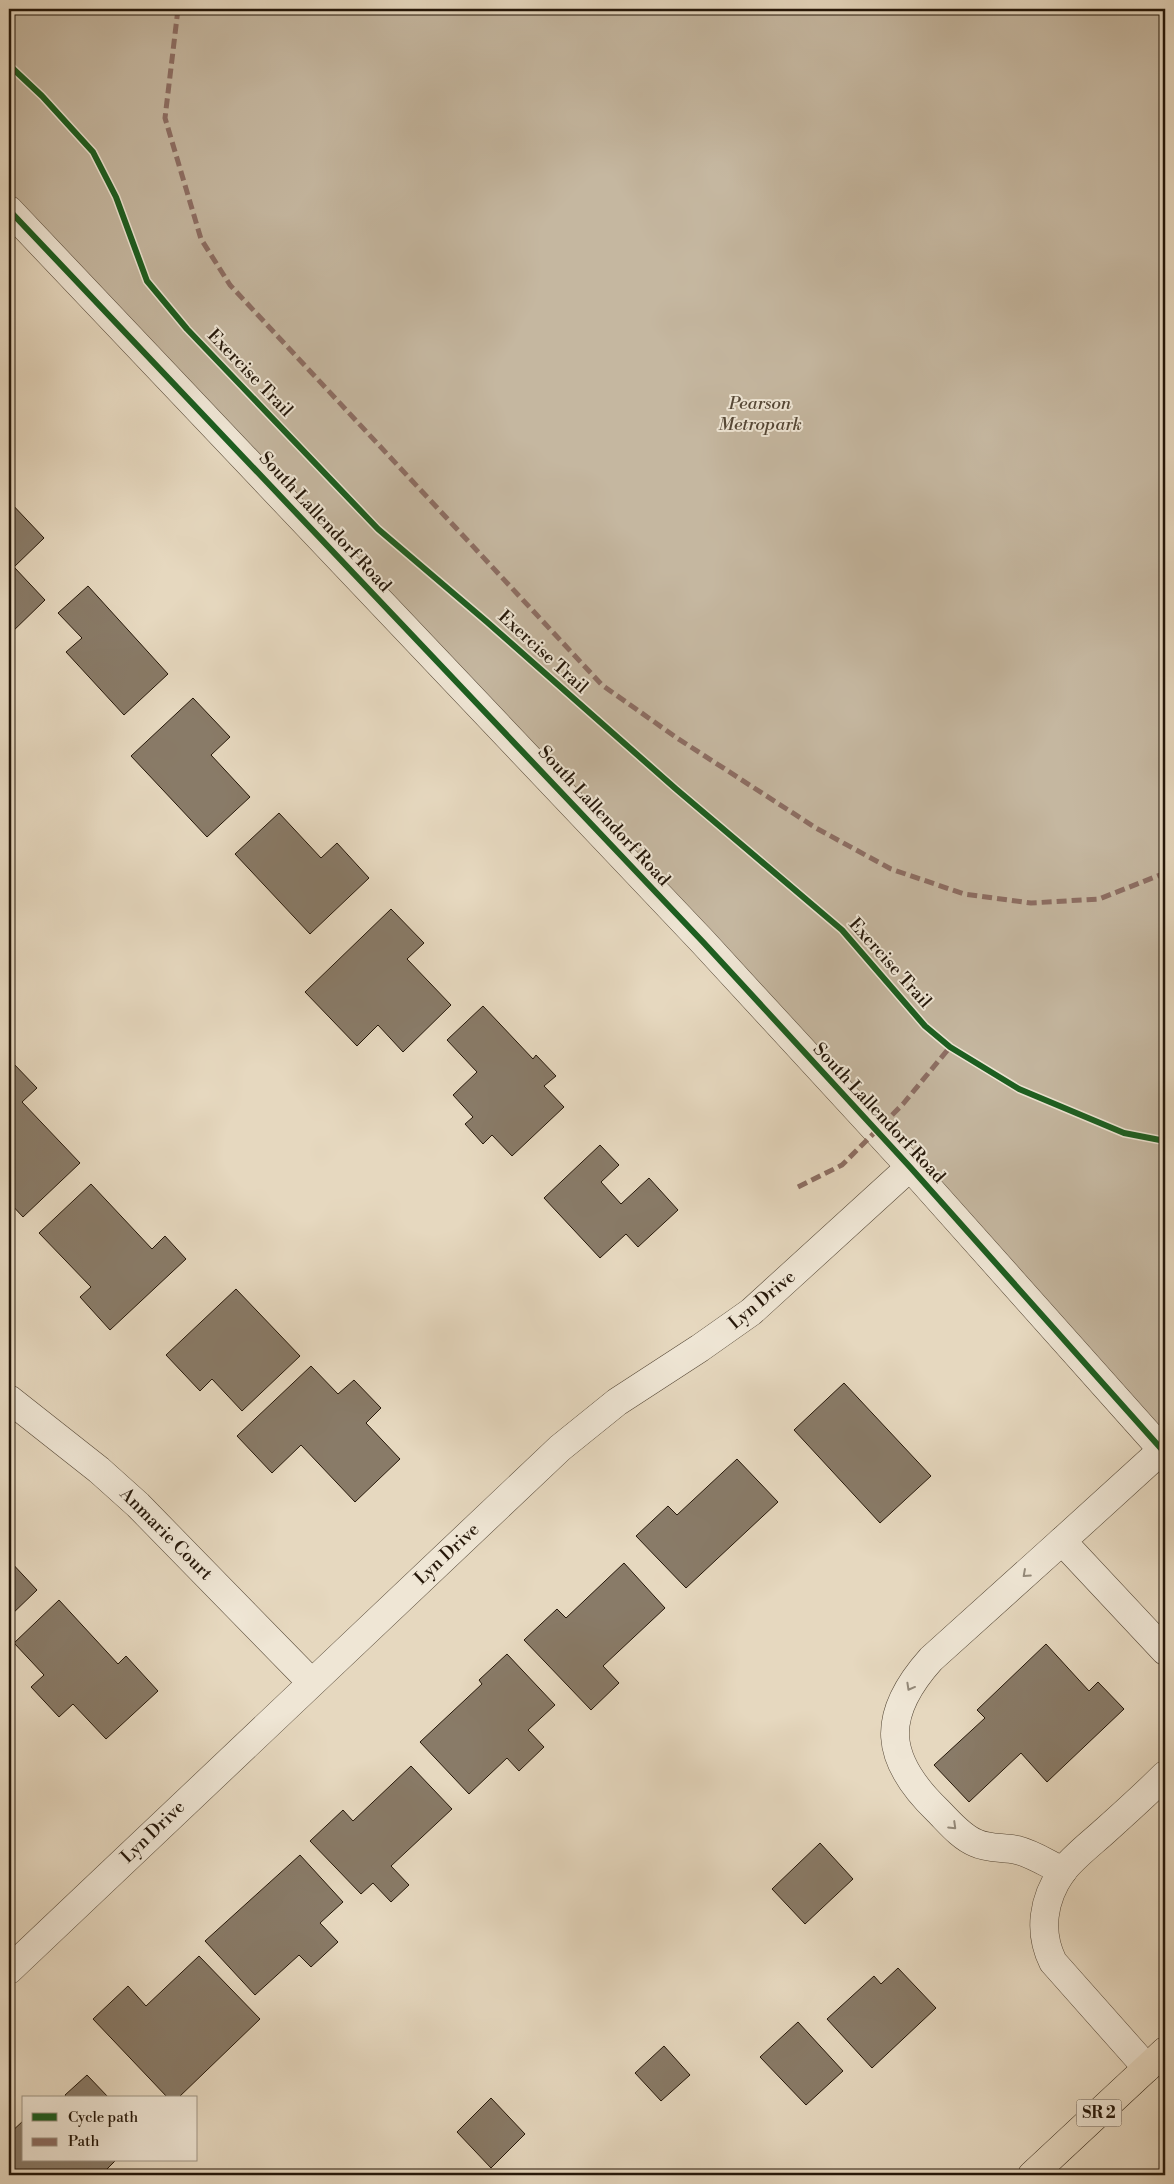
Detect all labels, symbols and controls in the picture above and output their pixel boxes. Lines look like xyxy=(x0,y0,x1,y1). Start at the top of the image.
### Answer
street label: Exercise Trail xyxy=(202,324,298,422)
park label: Pearson Metropark xyxy=(718,392,802,436)
street label: South Lallendorf Road xyxy=(254,447,397,598)
street label: Exercise Trail xyxy=(493,605,593,699)
street label: South Lallendorf Road xyxy=(533,741,676,892)
street label: Exercise Trail xyxy=(843,913,937,1013)
street label: South Lallendorf Road xyxy=(808,1038,951,1189)
street label: Lyn Drive xyxy=(724,1265,800,1335)
street label: Anmarie Court xyxy=(114,1482,218,1586)
street label: Lyn Drive xyxy=(410,1518,484,1590)
one-way arrow xyxy=(1022,1568,1031,1577)
one-way arrow xyxy=(906,1681,916,1690)
street label: Lyn Drive xyxy=(116,1796,190,1868)
one-way arrow xyxy=(947,1820,956,1829)
legend xyxy=(22,2096,198,2162)
road number: SR 2 xyxy=(1076,2100,1122,2126)
text: Cycle path xyxy=(68,2108,138,2127)
text: Path xyxy=(68,2132,100,2151)

